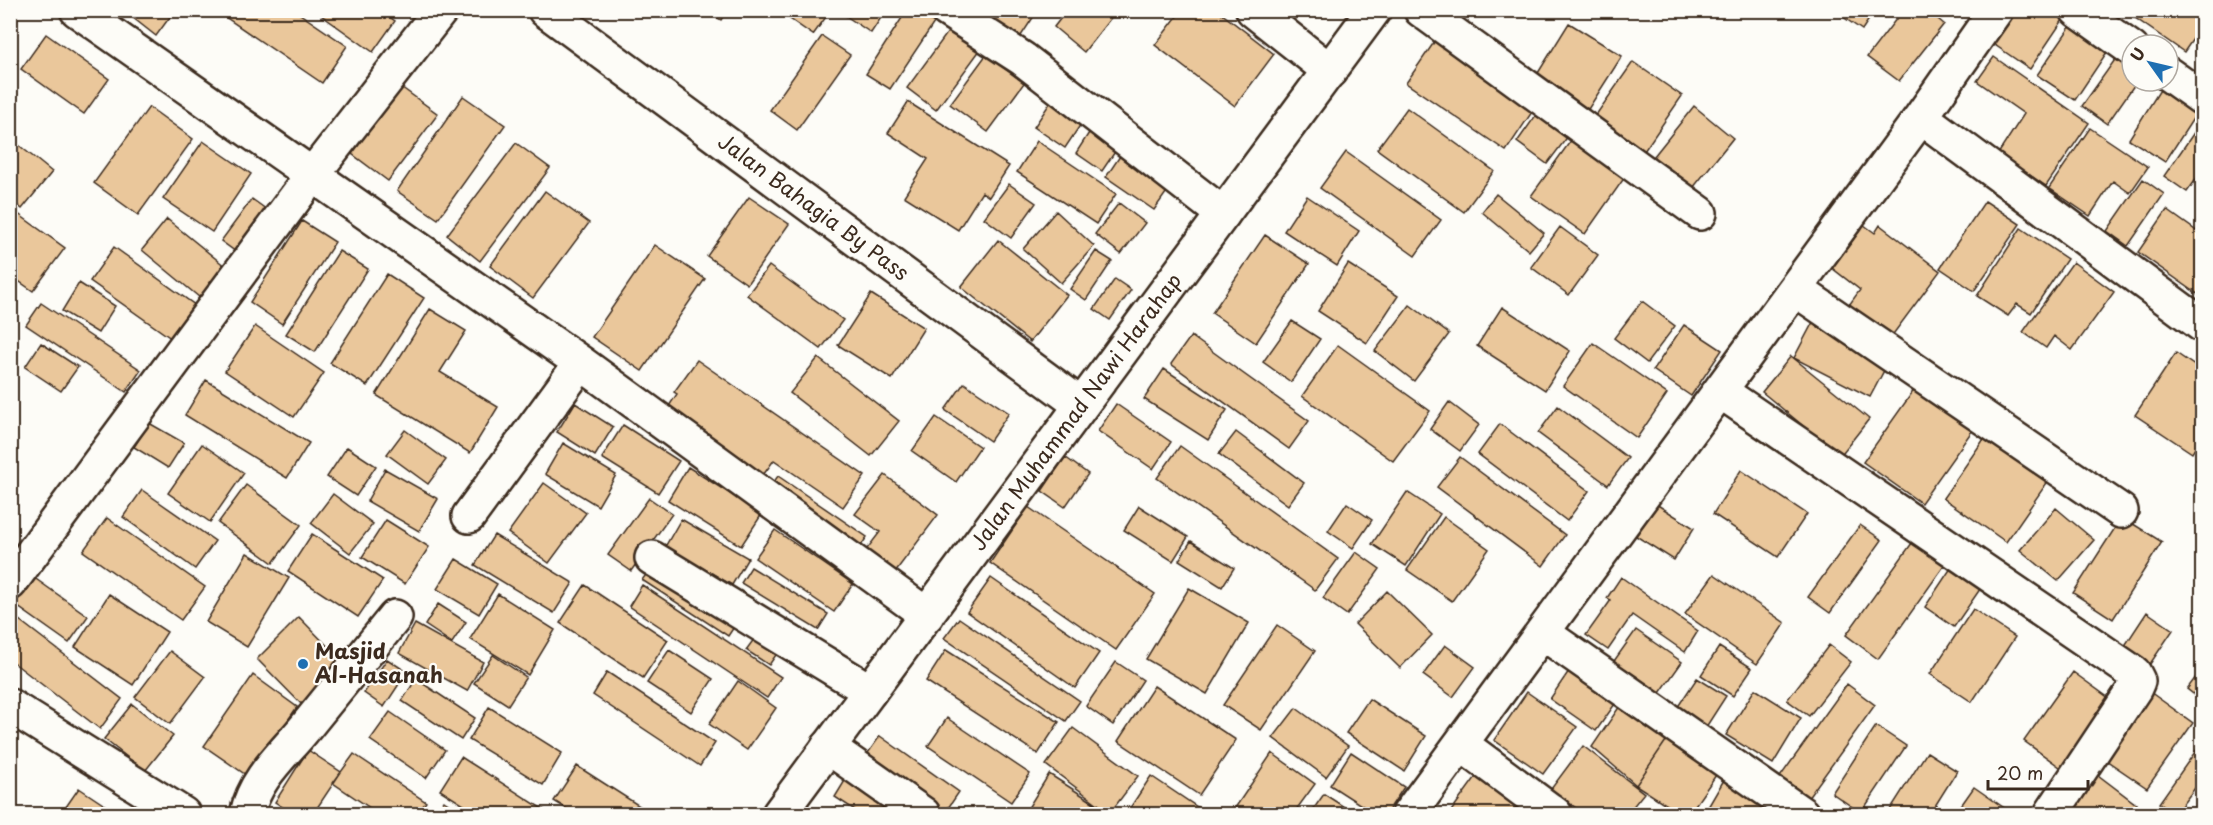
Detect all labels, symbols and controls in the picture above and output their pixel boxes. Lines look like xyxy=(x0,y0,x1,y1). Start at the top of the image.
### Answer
north arrow xyxy=(2120,33,2180,93)
text: U xyxy=(2123,42,2150,66)
street label: Jalan Bahagia By Pass xyxy=(712,125,917,287)
street label: Jalan Muhammad Nawi Harahap xyxy=(961,265,1188,556)
place label: Masjid Al-Hasanah xyxy=(315,634,443,690)
marker: Masjid Al-Hasanah xyxy=(296,657,310,671)
scale bar xyxy=(1988,753,2088,791)
text: 20 m xyxy=(1997,759,2043,786)

